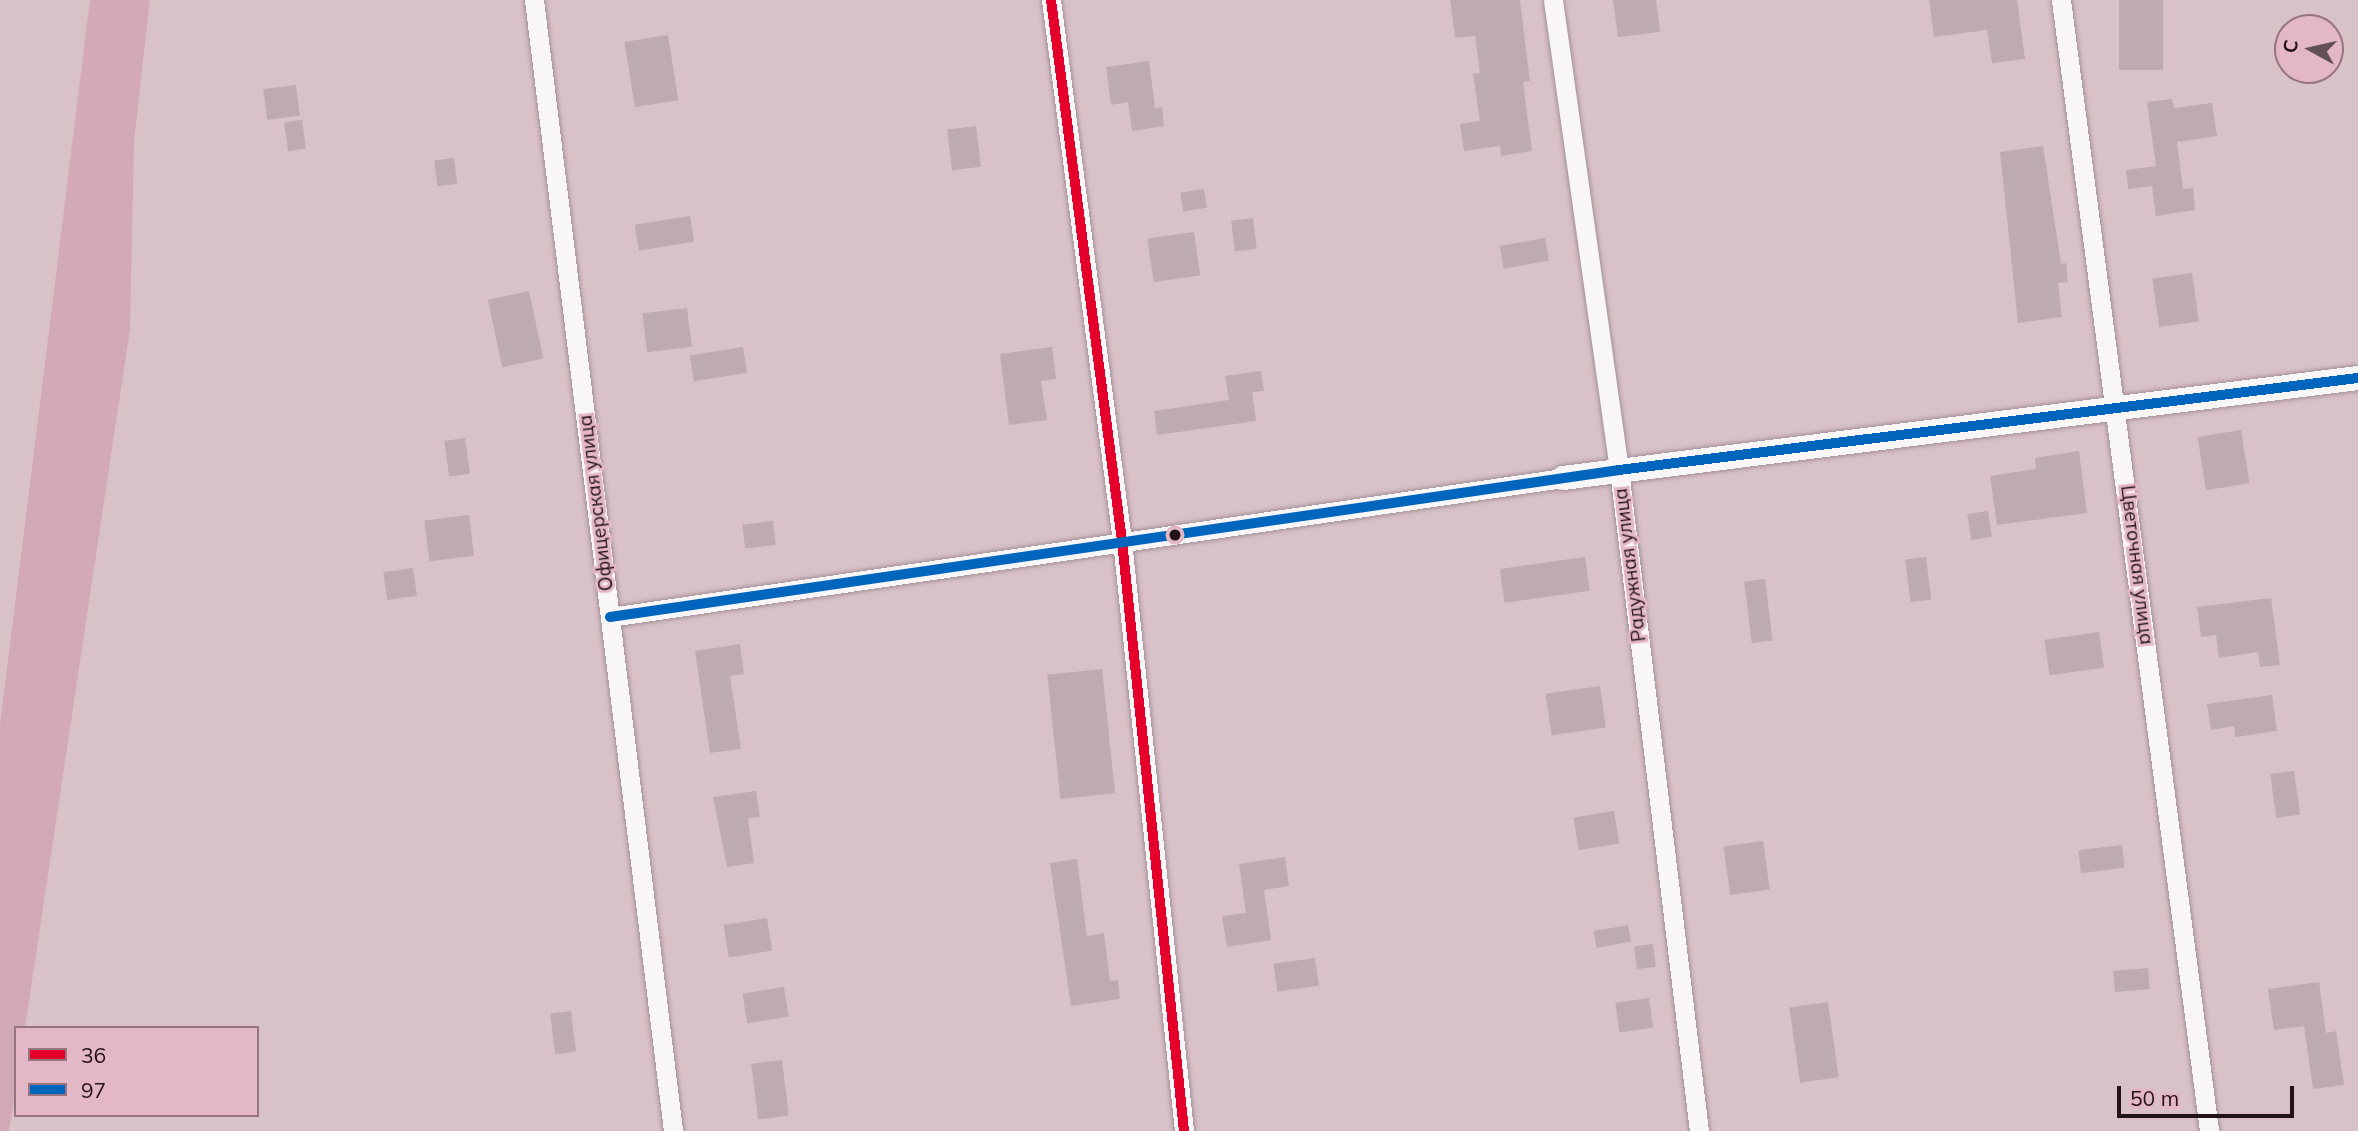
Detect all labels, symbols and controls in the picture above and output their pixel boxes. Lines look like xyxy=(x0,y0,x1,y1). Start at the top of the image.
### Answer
north arrow xyxy=(2274,14,2344,84)
text: С xyxy=(2277,38,2303,54)
street label: Офицерская улица xyxy=(574,414,618,592)
street label: Цветочная улица xyxy=(2116,484,2158,646)
street label: Радужная улица xyxy=(1609,487,1651,643)
unlabelled marker xyxy=(1168,528,1182,542)
legend xyxy=(14,1026,259,1117)
text: 36 xyxy=(81,1042,106,1068)
scale bar xyxy=(2120,1072,2297,1116)
text: 97 xyxy=(81,1077,106,1103)
text: 50 m xyxy=(2130,1085,2179,1111)

